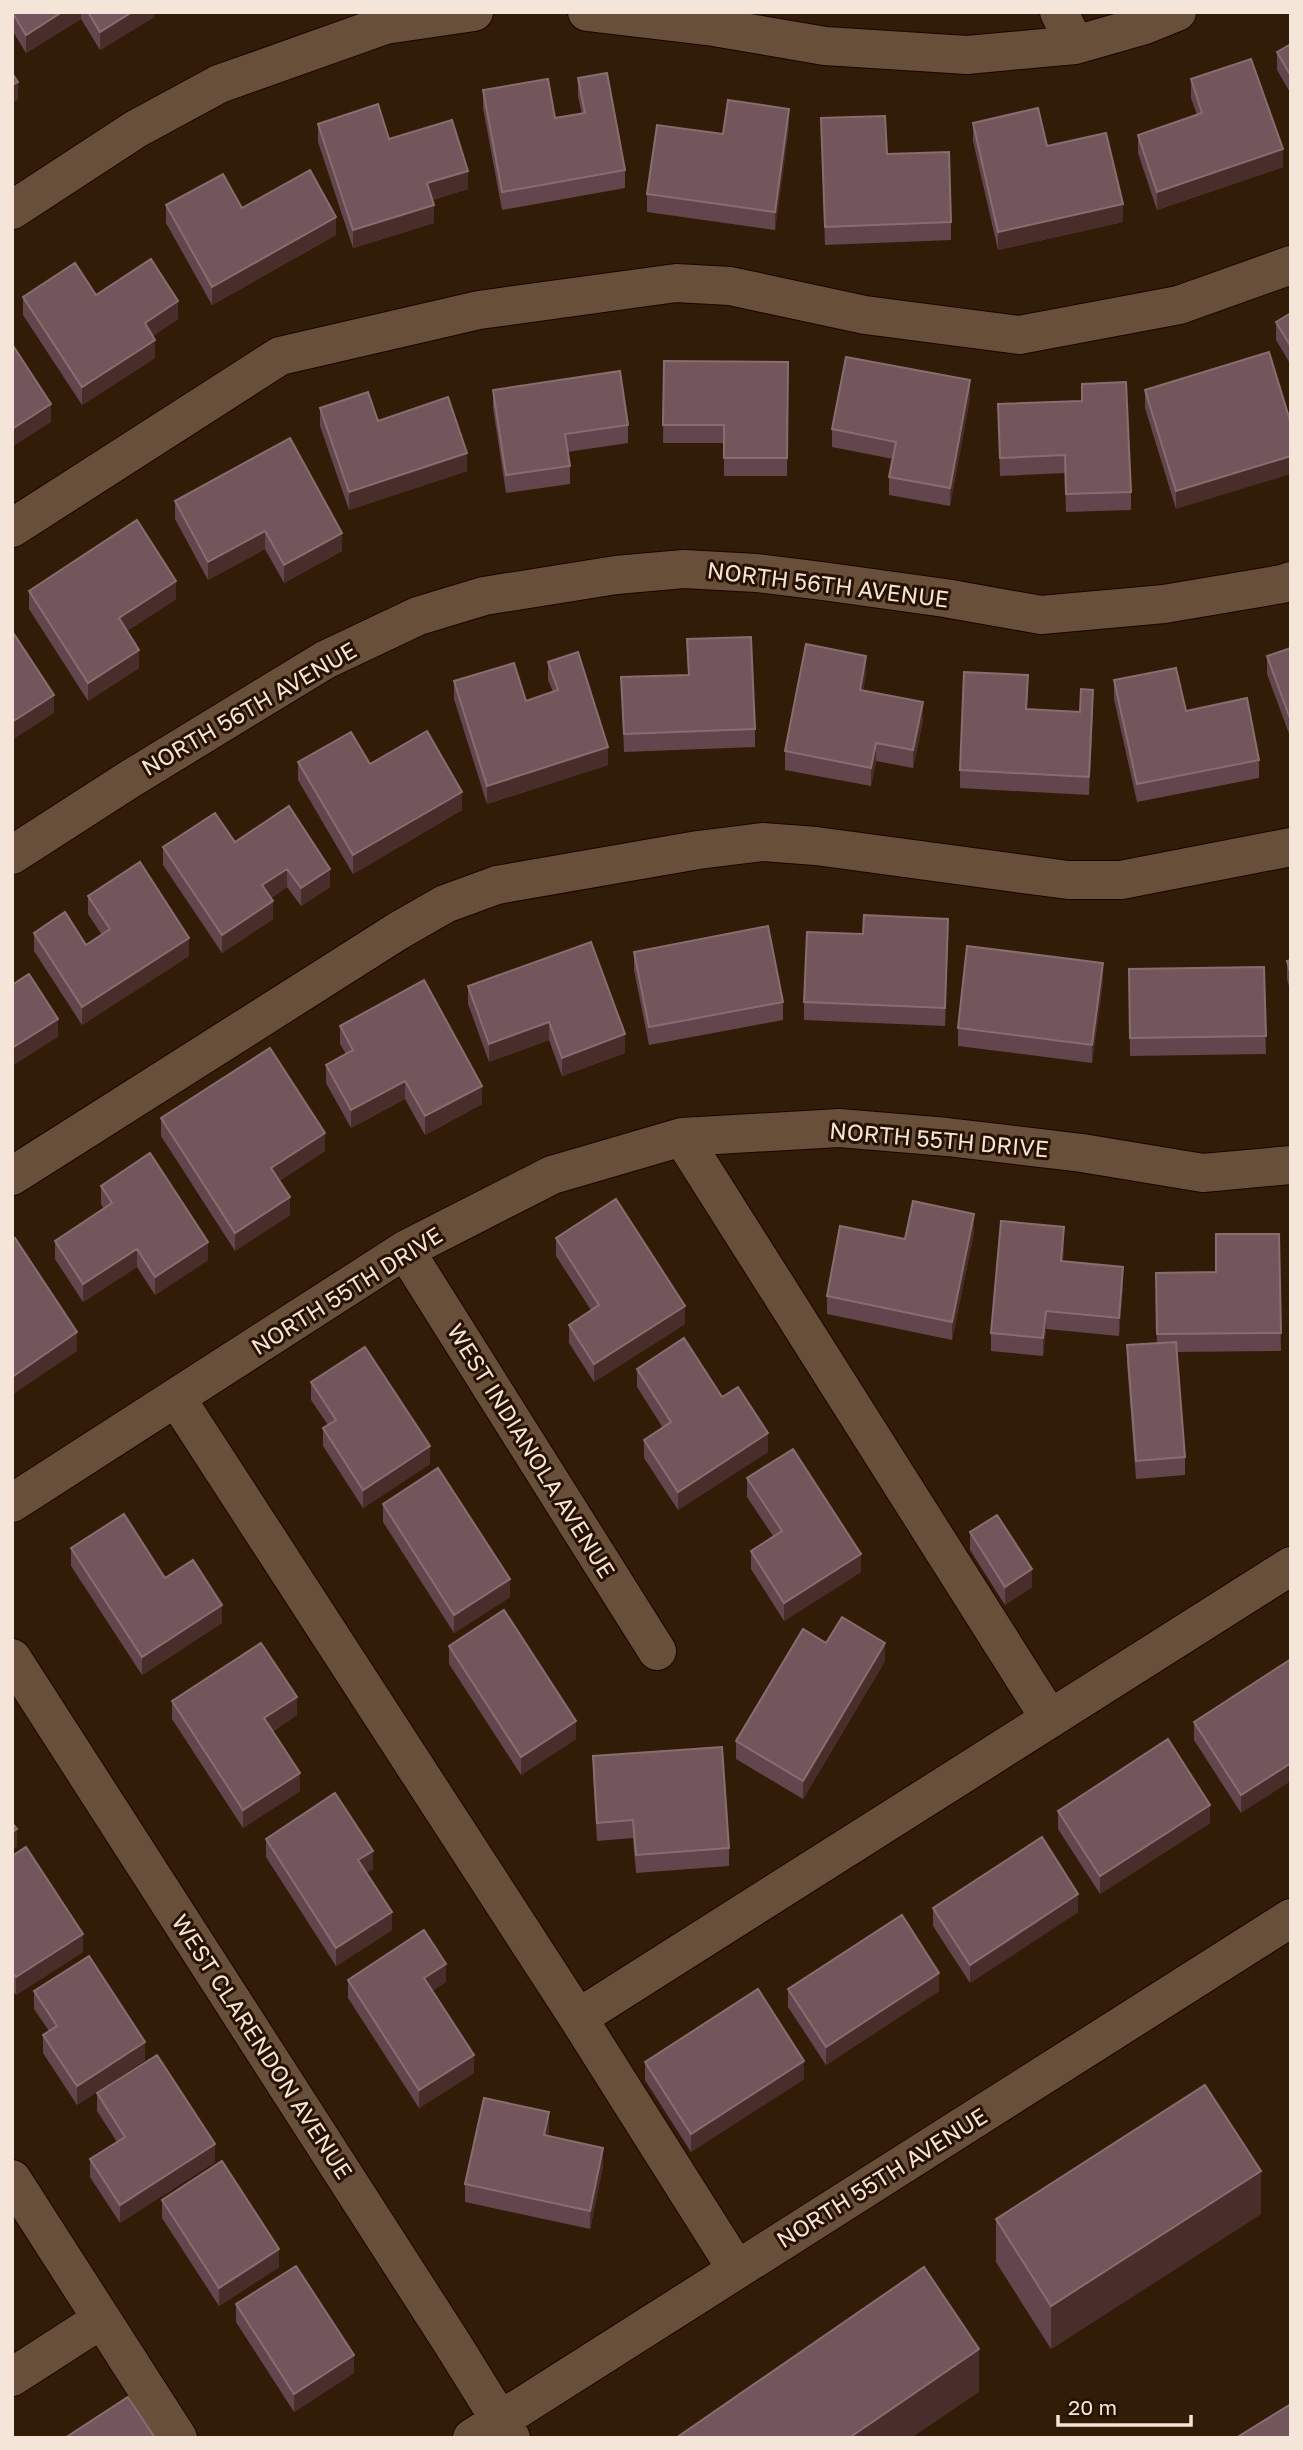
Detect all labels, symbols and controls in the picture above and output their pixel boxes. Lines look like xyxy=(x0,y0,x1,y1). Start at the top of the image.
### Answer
street label: NORTH 56TH AVENUE xyxy=(706,555,951,613)
street label: NORTH 56TH AVENUE xyxy=(136,635,361,781)
street label: NORTH 55TH DRIVE xyxy=(828,1115,1050,1163)
street label: NORTH 55TH DRIVE xyxy=(246,1220,447,1360)
street label: WEST INDIANOLA AVENUE xyxy=(442,1318,622,1583)
street label: WEST CLARENDON AVENUE xyxy=(167,1909,359,2184)
street label: NORTH 55TH AVENUE xyxy=(771,2101,992,2253)
scale bar xyxy=(1058,2384,1191,2428)
text: 20 m xyxy=(1068,2394,1117,2420)

